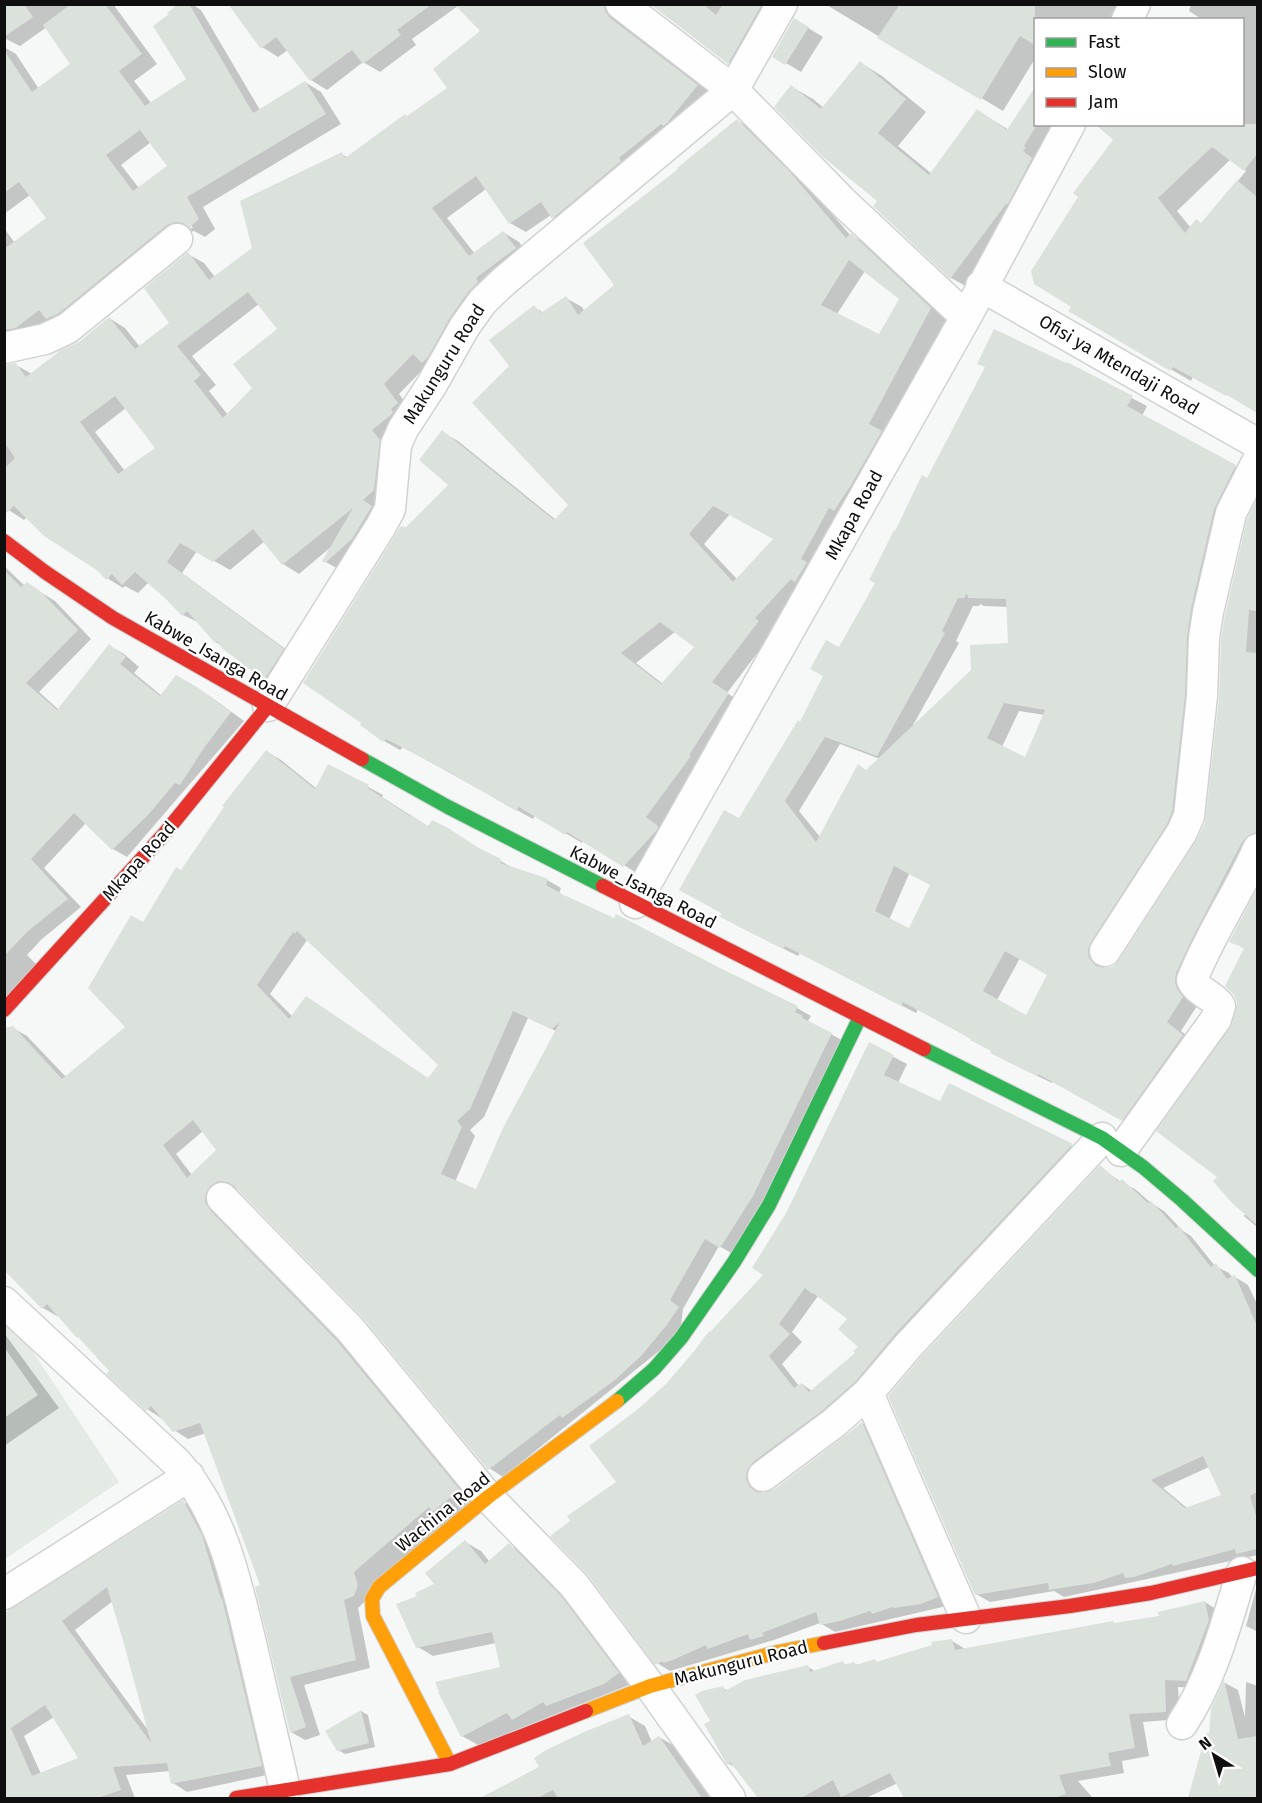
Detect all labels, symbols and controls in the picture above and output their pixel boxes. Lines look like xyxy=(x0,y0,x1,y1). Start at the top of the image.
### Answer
legend xyxy=(1034,18,1244,126)
text: Fast xyxy=(1088,31,1121,53)
text: Slow xyxy=(1088,61,1127,83)
text: Jam xyxy=(1088,91,1119,113)
street label: Makunguru Road xyxy=(398,300,490,428)
street label: Ofisi ya Mtendaji Road xyxy=(1035,310,1203,420)
street label: Mkapa Road xyxy=(820,466,888,564)
street label: Kabwe_Isanga Road xyxy=(141,606,291,706)
street label: Mkapa Road xyxy=(98,817,180,905)
street label: Kabwe_Isanga Road xyxy=(566,841,720,933)
street label: Wachina Road xyxy=(391,1467,495,1557)
street label: Makunguru Road xyxy=(672,1636,810,1690)
north arrow xyxy=(1184,1725,1244,1785)
text: N xyxy=(1195,1733,1215,1754)

